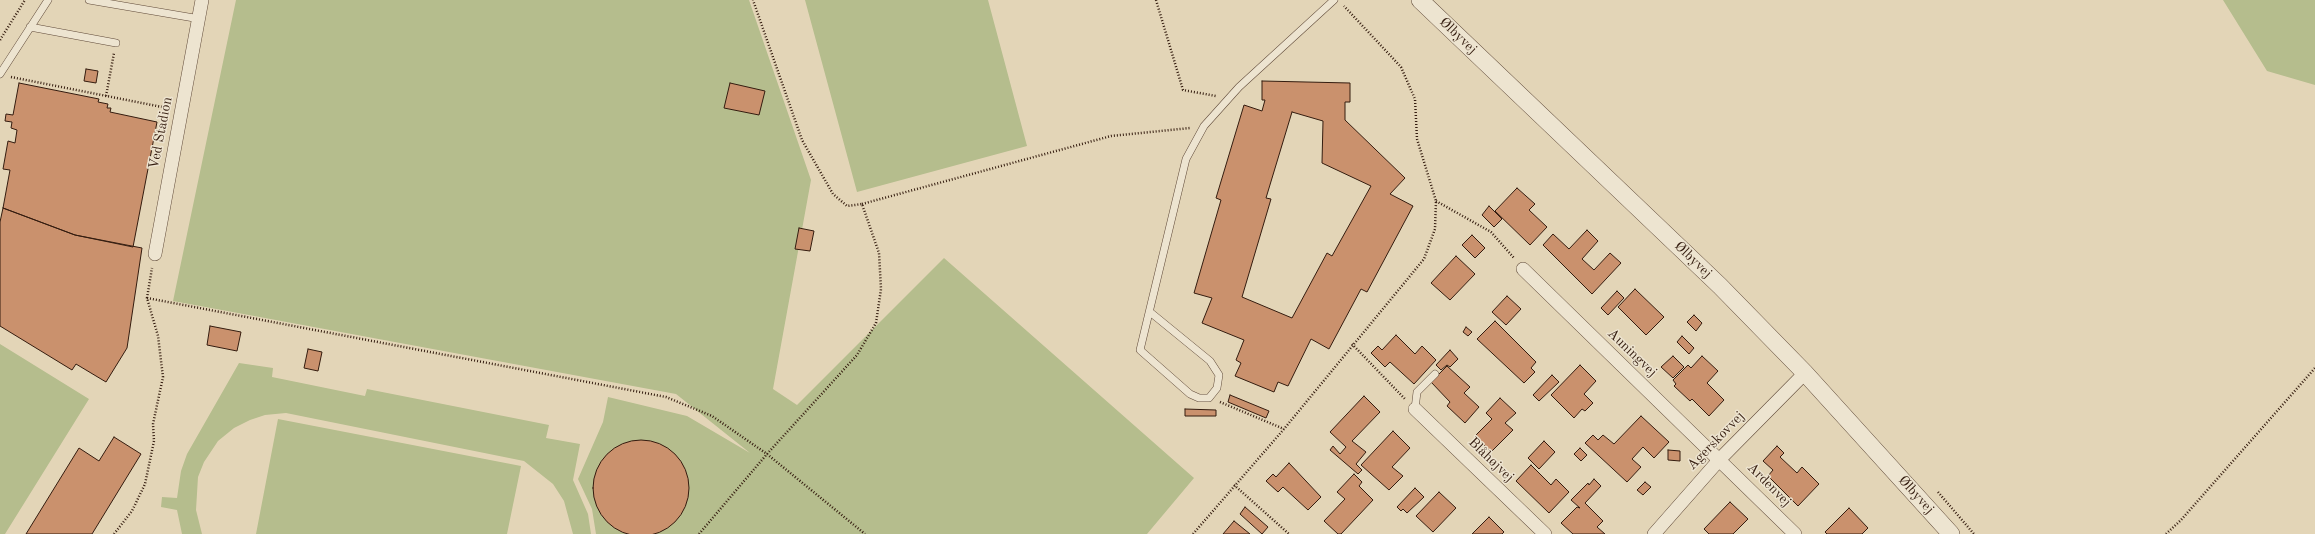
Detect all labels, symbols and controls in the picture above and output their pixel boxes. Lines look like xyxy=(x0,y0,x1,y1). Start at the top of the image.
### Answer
street label: Ølbyvej xyxy=(1436,14,1480,58)
street label: Ved Stadion xyxy=(146,95,176,171)
street label: Ølbyvej xyxy=(1671,238,1715,282)
street label: Auningvej xyxy=(1604,325,1660,381)
street label: Agerskovvej xyxy=(1684,408,1748,474)
street label: Blåhøjvej xyxy=(1465,434,1517,486)
street label: Ardenvej xyxy=(1743,459,1795,511)
street label: Ølbyvej xyxy=(1894,472,1938,518)

